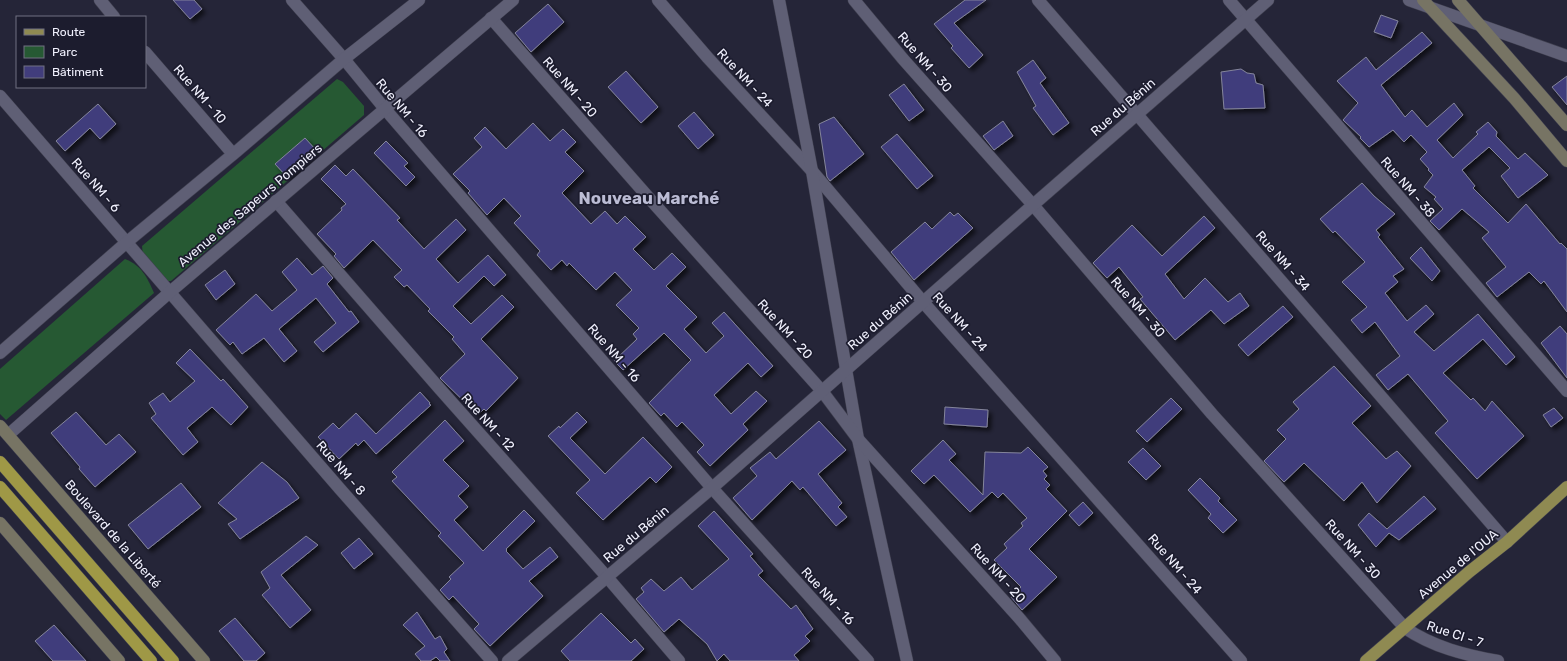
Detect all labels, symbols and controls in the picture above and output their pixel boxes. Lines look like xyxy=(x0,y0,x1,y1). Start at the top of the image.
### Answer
legend xyxy=(16,16,146,88)
text: Route xyxy=(52,25,86,39)
street label: Rue NM - 30 xyxy=(895,29,955,95)
text: Parc xyxy=(52,45,78,59)
street label: Rue NM - 24 xyxy=(714,46,776,110)
street label: Rue NM - 20 xyxy=(540,54,600,120)
street label: Rue NM - 10 xyxy=(171,62,229,126)
text: Bâtiment xyxy=(52,65,104,79)
street label: Rue du Bénin xyxy=(1088,75,1158,139)
street label: Rue NM - 16 xyxy=(373,76,431,141)
street label: Avenue des Sapeurs Pompiers xyxy=(175,140,325,270)
street label: Rue NM - 38 xyxy=(1378,154,1438,220)
street label: Rue NM - 6 xyxy=(68,155,124,215)
district label: Nouveau Marché xyxy=(579,188,719,208)
street label: Rue NM - 34 xyxy=(1253,228,1313,294)
street label: Rue NM - 30 xyxy=(1108,274,1168,340)
street label: Rue du Bénin xyxy=(845,289,915,353)
street label: Rue NM - 24 xyxy=(930,289,990,355)
street label: Rue NM - 20 xyxy=(754,296,816,362)
street label: Rue NM - 16 xyxy=(585,321,643,385)
street label: Rue NM - 12 xyxy=(458,390,518,454)
street label: Rue NM - 8 xyxy=(313,438,369,498)
street label: Boulevard de la Liberté xyxy=(62,477,164,591)
street label: Rue du Bénin xyxy=(600,502,672,566)
street label: Rue NM - 30 xyxy=(1322,516,1384,582)
street label: Avenue de l'OUA xyxy=(1415,526,1501,602)
street label: Rue NM - 24 xyxy=(1145,531,1205,597)
street label: Rue NM - 20 xyxy=(967,540,1029,606)
street label: Rue NM - 16 xyxy=(798,564,858,628)
street label: Rue CI - 7 xyxy=(1425,618,1485,650)

